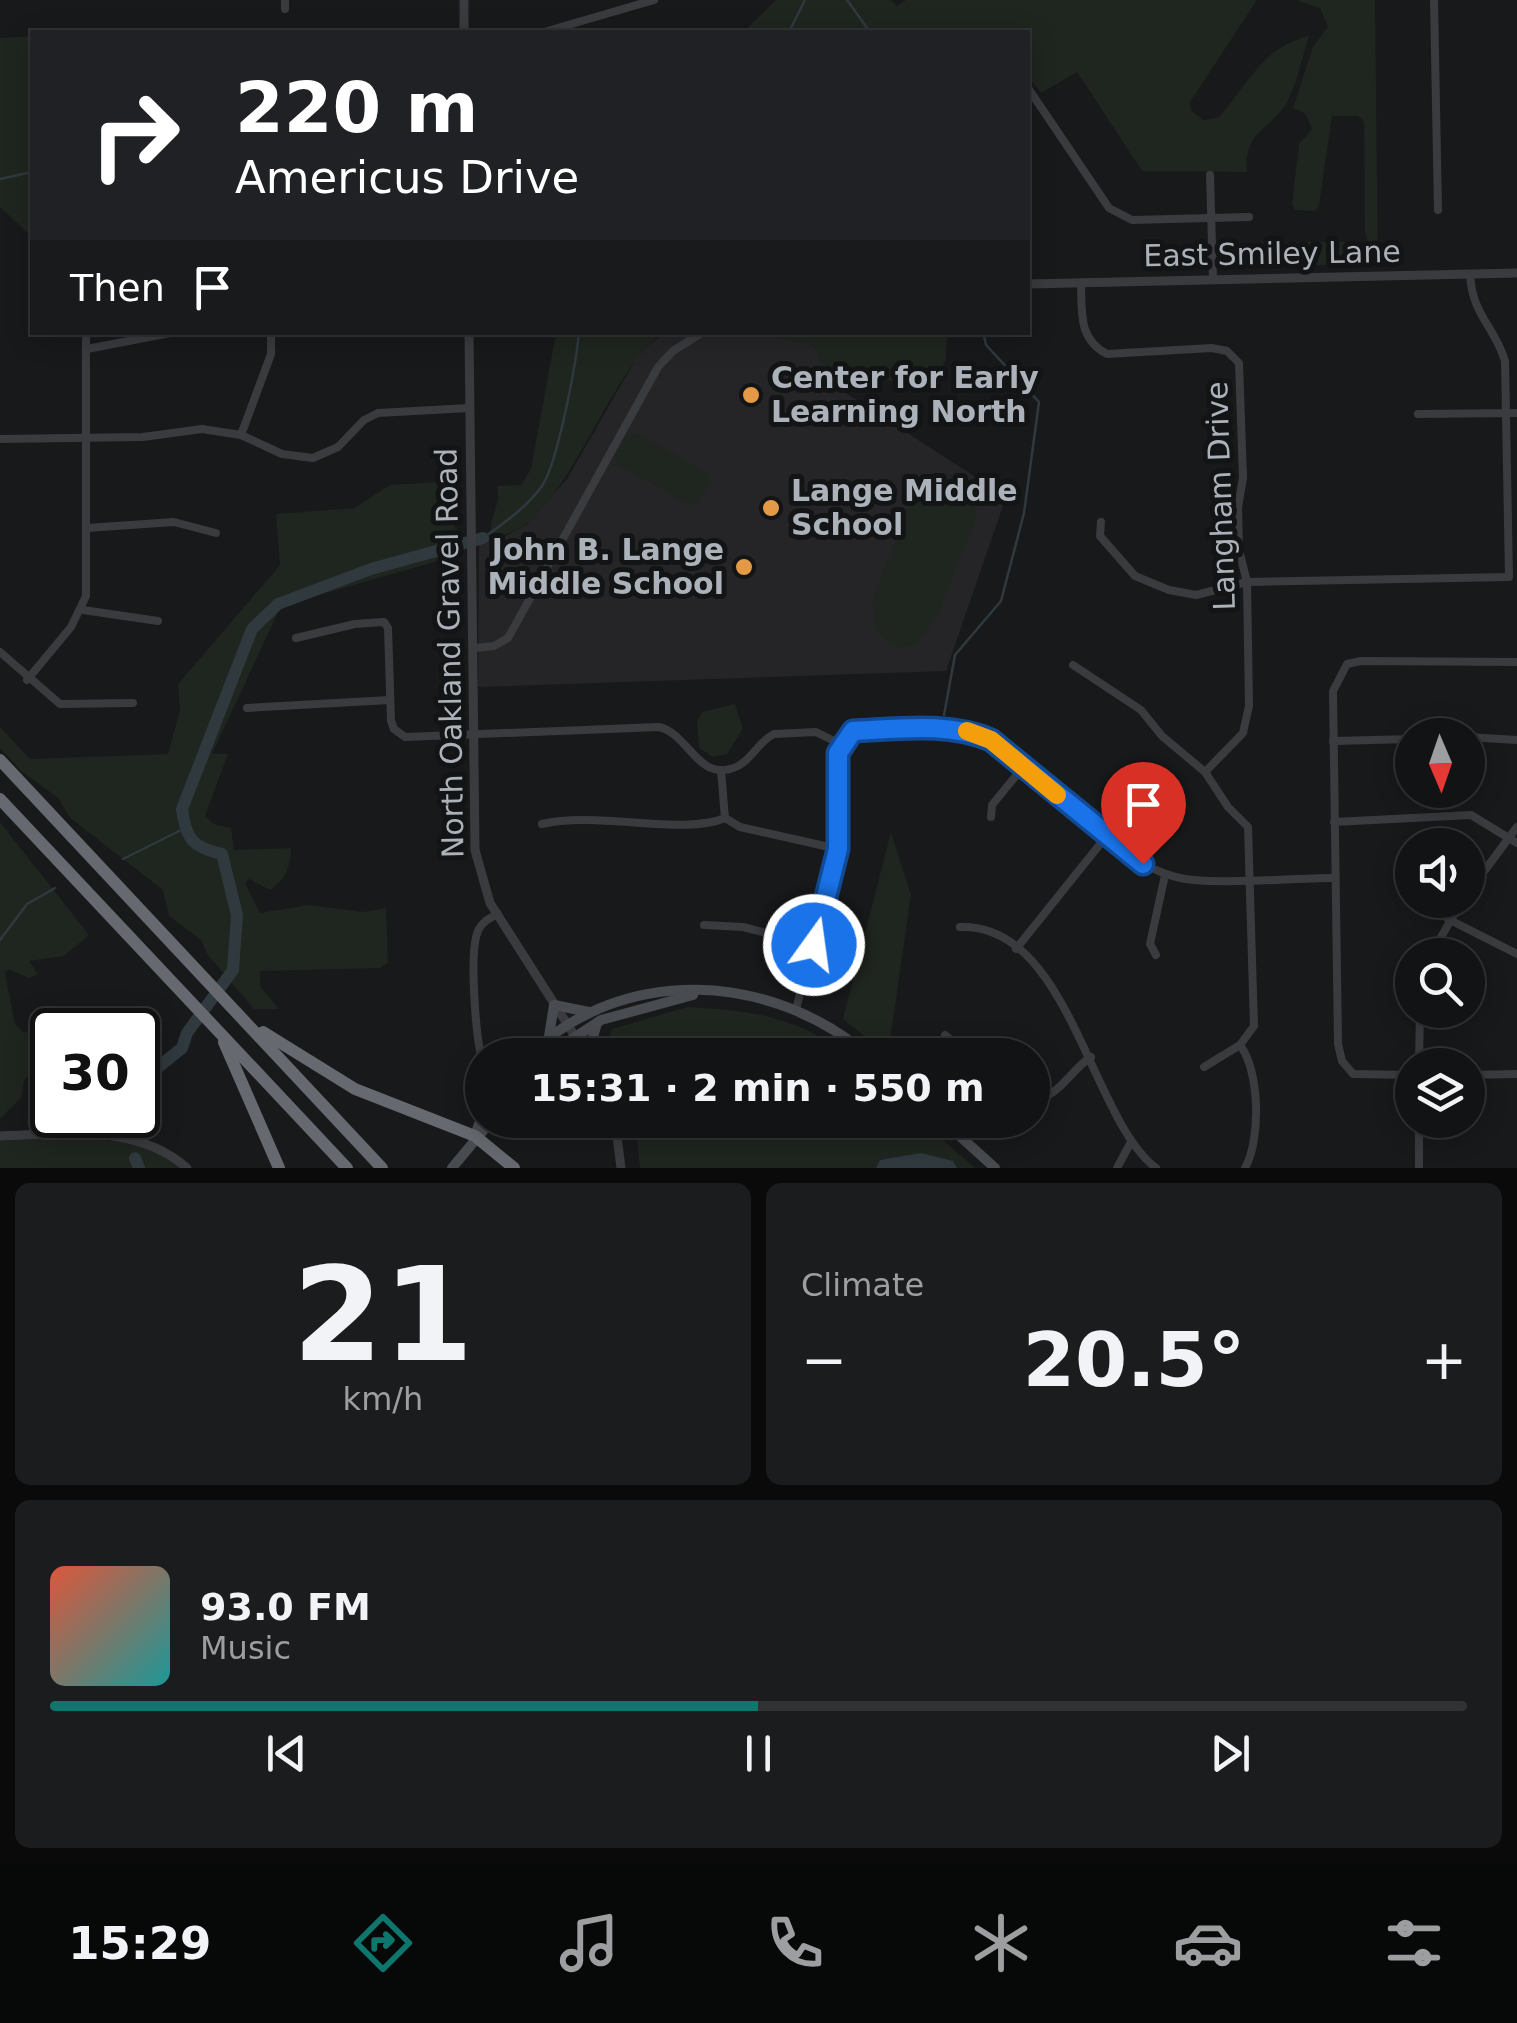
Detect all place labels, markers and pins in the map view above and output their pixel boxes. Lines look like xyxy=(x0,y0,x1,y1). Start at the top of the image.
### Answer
place label: Center for Early Learning North xyxy=(771,360,1039,429)
marker: Center for Early Learning North xyxy=(740,384,762,406)
place label: Lange Middle School xyxy=(791,473,1018,542)
marker: Lange Middle School xyxy=(760,497,782,519)
place label: John B. Lange Middle School xyxy=(488,532,724,601)
marker: John B. Lange Middle School xyxy=(733,556,755,578)
pin xyxy=(1101,762,1186,865)

